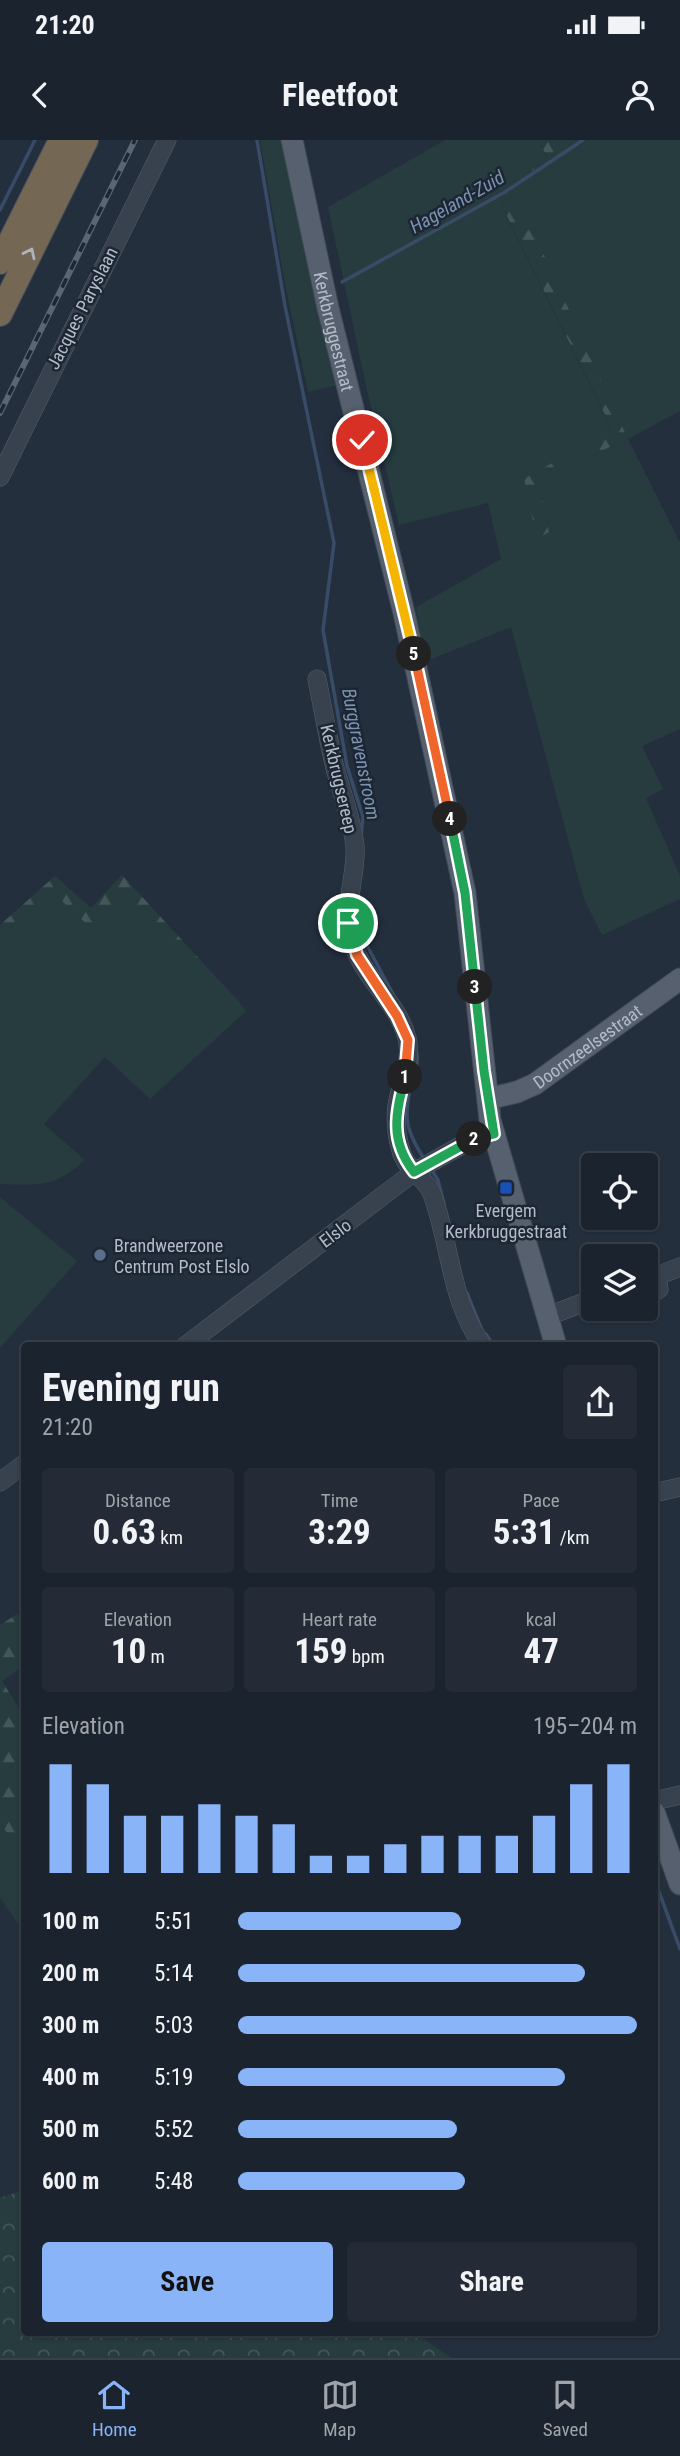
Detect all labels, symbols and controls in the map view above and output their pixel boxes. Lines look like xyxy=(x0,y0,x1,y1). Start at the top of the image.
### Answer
text: 21:20 xyxy=(35,10,95,40)
icon: back xyxy=(21,76,59,114)
text: Fleetfoot xyxy=(282,76,398,114)
icon: person xyxy=(621,76,659,114)
water label: Hageland-Zuid xyxy=(406,165,509,238)
street label: Jacques Paryslaan xyxy=(42,244,122,372)
one-way arrow xyxy=(22,248,36,260)
street label: Kerkbruggestraat xyxy=(310,270,359,393)
pin xyxy=(332,410,392,470)
icon: check xyxy=(343,421,381,459)
pin: 5 xyxy=(396,636,432,672)
text: 5 xyxy=(409,642,418,665)
water label: Burggravenstroom xyxy=(337,686,385,822)
street label: Kerkbrugsereep xyxy=(316,722,362,836)
pin: 4 xyxy=(433,802,468,836)
text: 4 xyxy=(445,807,454,830)
pin xyxy=(318,893,378,953)
icon: arrive xyxy=(329,904,367,942)
pin: 3 xyxy=(458,970,492,1004)
text: 3 xyxy=(470,975,479,998)
street label: Doornzeelsestraat xyxy=(529,1000,646,1093)
pin: 1 xyxy=(388,1060,422,1094)
text: 1 xyxy=(400,1065,409,1088)
pin: 2 xyxy=(456,1122,491,1156)
text: 2 xyxy=(469,1127,478,1150)
map controls xyxy=(581,1153,658,1321)
button: locate xyxy=(581,1153,658,1230)
marker: Evergem Kerkbruggestraat xyxy=(498,1180,514,1196)
place label: Evergem Kerkbruggestraat xyxy=(445,1200,567,1242)
street label: Elslo xyxy=(315,1214,355,1252)
place label: Brandweerzone Centrum Post Elslo xyxy=(114,1235,250,1277)
button: layers xyxy=(581,1244,658,1321)
marker: Brandweerzone Centrum Post Elslo xyxy=(92,1247,108,1263)
button: share xyxy=(563,1365,637,1439)
text: Evening run xyxy=(42,1366,220,1410)
text: 21:20 xyxy=(42,1414,93,1441)
text: Distance xyxy=(105,1489,171,1512)
text: Time xyxy=(321,1489,358,1512)
text: Pace xyxy=(523,1489,560,1512)
text: 0.63 xyxy=(93,1512,156,1553)
text: 3:29 xyxy=(308,1512,371,1553)
text: 5:31 xyxy=(493,1512,555,1553)
text: km xyxy=(156,1526,183,1549)
text: /km xyxy=(555,1526,590,1549)
text: Elevation xyxy=(104,1608,172,1631)
text: Heart rate xyxy=(302,1608,377,1631)
text: kcal xyxy=(526,1608,556,1631)
text: 10 xyxy=(111,1631,146,1672)
text: 159 xyxy=(294,1631,347,1672)
text: 47 xyxy=(523,1631,559,1672)
text: m xyxy=(146,1645,165,1668)
text: bpm xyxy=(347,1645,385,1668)
text: Elevation xyxy=(42,1713,125,1740)
text: 195–204 m xyxy=(533,1713,637,1740)
text: 100 m xyxy=(42,1908,99,1935)
text: 5:51 xyxy=(154,1908,193,1935)
text: 200 m xyxy=(42,1960,99,1987)
text: 5:14 xyxy=(154,1960,193,1987)
text: 300 m xyxy=(42,2012,99,2039)
text: 5:03 xyxy=(154,2012,193,2039)
text: 400 m xyxy=(42,2064,99,2091)
text: 5:19 xyxy=(154,2064,193,2091)
text: 500 m xyxy=(42,2116,99,2143)
text: 5:52 xyxy=(154,2116,193,2143)
text: 600 m xyxy=(42,2168,99,2195)
text: 5:48 xyxy=(154,2168,193,2195)
button: Save xyxy=(42,2242,333,2322)
button: Share xyxy=(347,2242,637,2322)
tab: Home xyxy=(92,2376,137,2441)
tab: Map xyxy=(321,2376,359,2441)
tab: Saved xyxy=(543,2376,588,2441)

